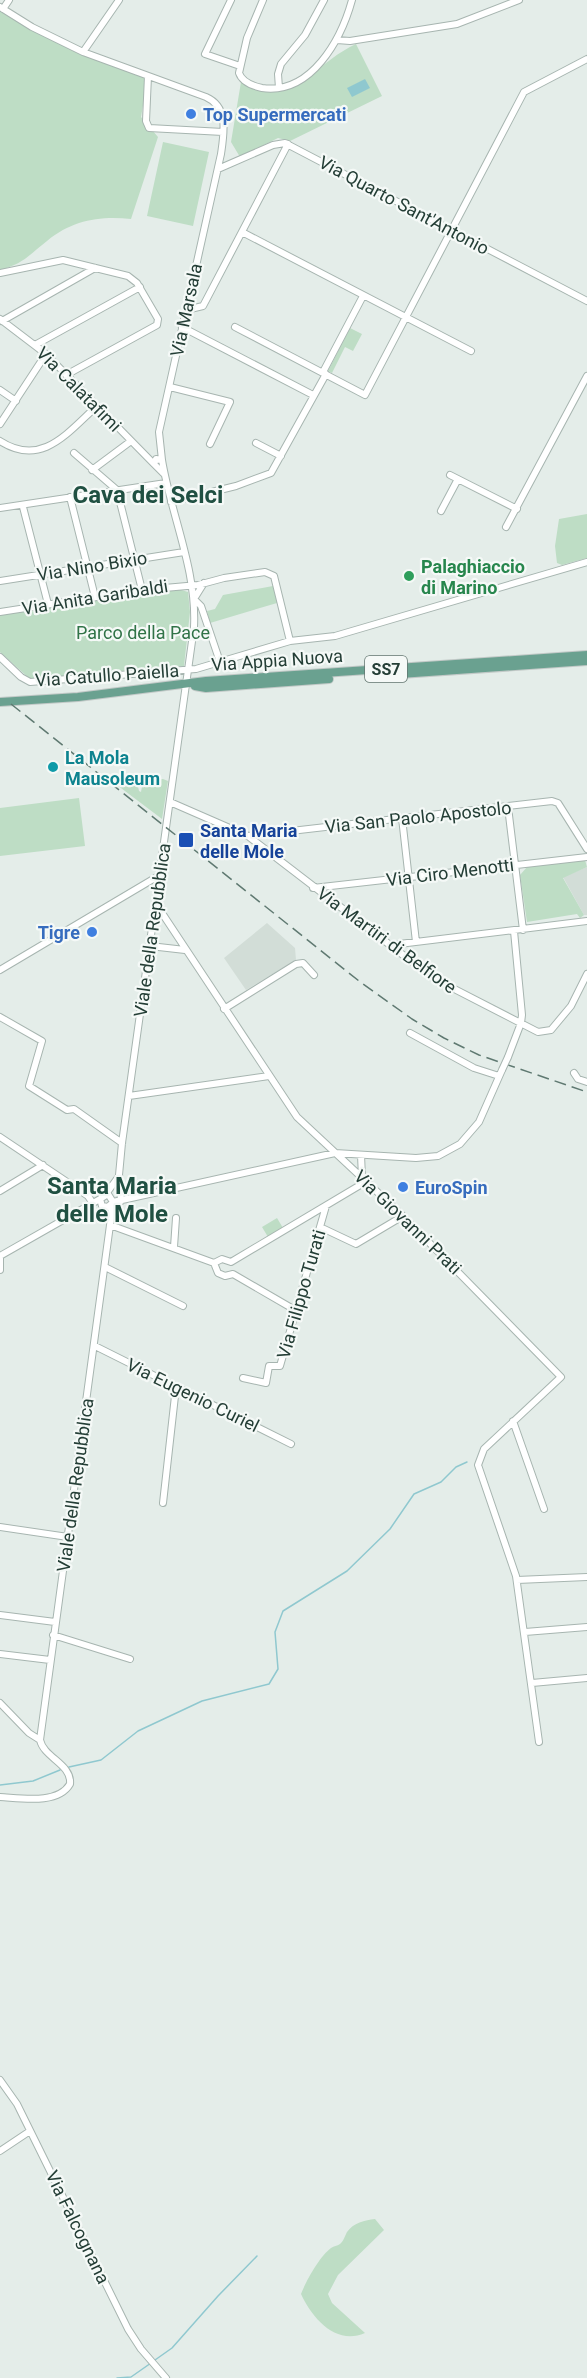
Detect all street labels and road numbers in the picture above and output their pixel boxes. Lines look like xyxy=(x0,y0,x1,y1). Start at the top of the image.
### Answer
street label: Via Quarto Sant'Antonio xyxy=(315,151,493,259)
street label: Via Marsala xyxy=(166,261,206,359)
street label: Via Calatafimi xyxy=(32,342,126,436)
street label: Via Nino Bixio xyxy=(35,547,149,585)
street label: Via Anita Garibaldi xyxy=(20,575,170,619)
street label: Via Appia Nuova xyxy=(210,645,344,675)
road number: SS7 xyxy=(365,656,407,682)
street label: Via Catullo Paiella xyxy=(34,659,180,691)
street label: Via San Paolo Apostolo xyxy=(324,797,512,837)
street label: Viale della Repubblica xyxy=(129,842,175,1018)
street label: Via Ciro Menotti xyxy=(385,854,515,890)
street label: Via Martiri di Belfiore xyxy=(313,882,461,998)
street label: Via Giovanni Prati xyxy=(350,1165,466,1279)
street label: Via Filippo Turati xyxy=(273,1227,329,1361)
street label: Via Eugenio Curiel xyxy=(123,1354,263,1436)
street label: Viale della Repubblica xyxy=(52,1397,98,1573)
street label: Via Falcognana xyxy=(42,2167,114,2287)

